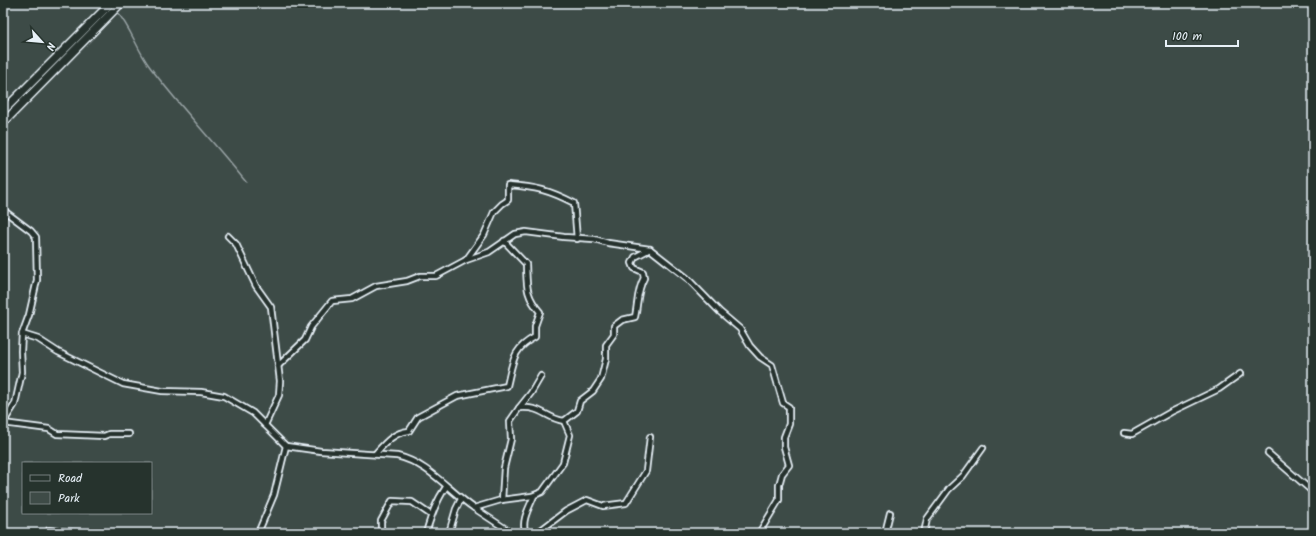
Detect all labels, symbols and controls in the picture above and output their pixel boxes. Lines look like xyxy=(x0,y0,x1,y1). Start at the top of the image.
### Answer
north arrow xyxy=(22,22,62,62)
scale bar xyxy=(1166,22,1238,48)
text: 100 m xyxy=(1172,27,1203,46)
text: N xyxy=(40,39,60,53)
legend xyxy=(22,462,152,514)
text: Road xyxy=(58,469,83,488)
text: Park xyxy=(58,489,80,508)

